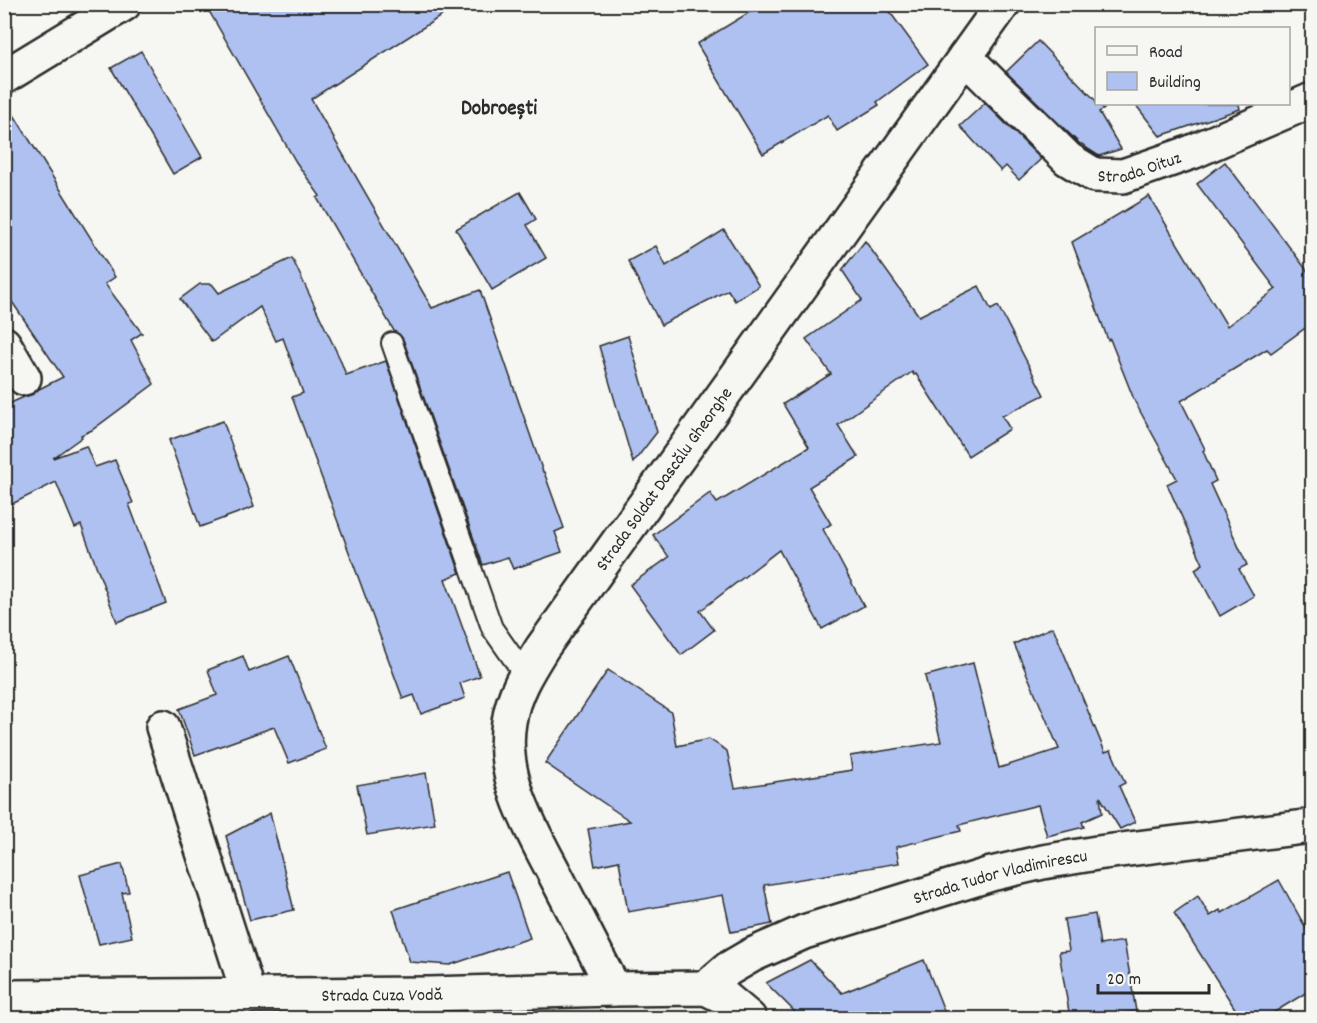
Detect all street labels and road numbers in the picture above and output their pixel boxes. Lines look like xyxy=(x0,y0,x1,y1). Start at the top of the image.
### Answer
street label: Strada Oituz xyxy=(1097,147,1185,191)
street label: Strada Soldat Dascălu Gheorghe xyxy=(591,383,740,577)
street label: Strada Tudor Vladimirescu xyxy=(911,845,1090,912)
street label: Strada Cuza Vodă xyxy=(321,984,443,1010)

